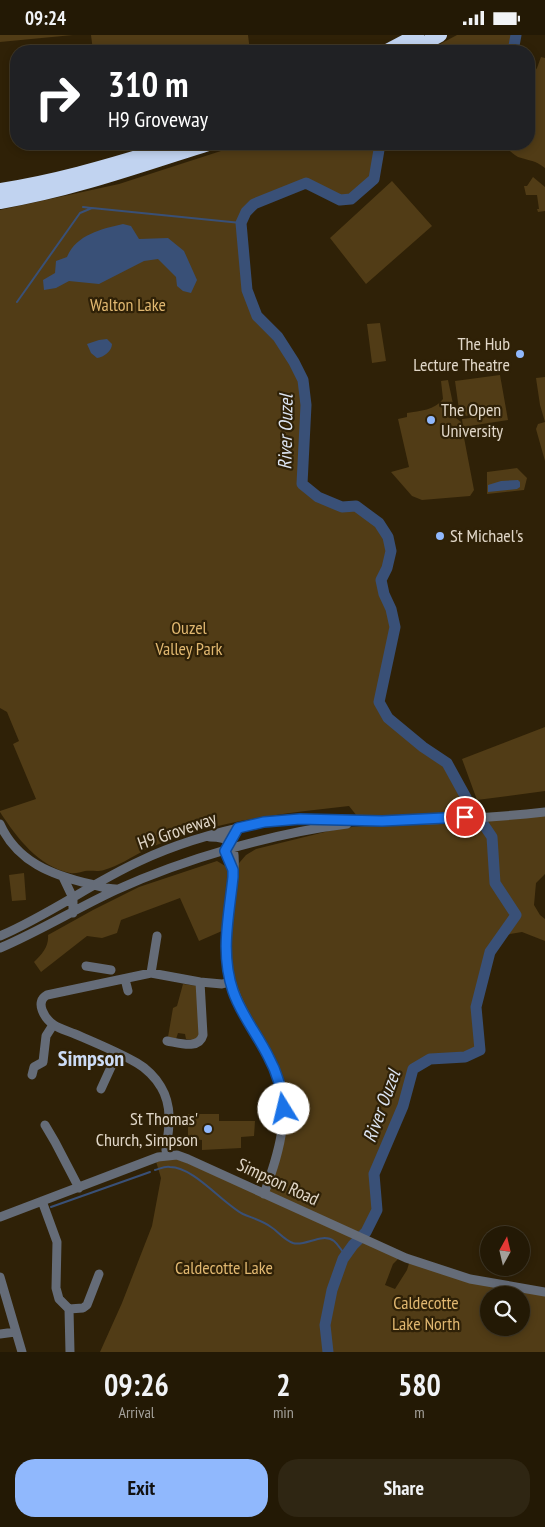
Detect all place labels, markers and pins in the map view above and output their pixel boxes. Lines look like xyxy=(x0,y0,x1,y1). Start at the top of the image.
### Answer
place label: The Hub Lecture Theatre xyxy=(413,332,510,376)
marker: The Hub Lecture Theatre xyxy=(514,348,526,360)
place label: The Open University xyxy=(441,398,503,442)
marker: The Open University xyxy=(425,414,437,426)
place label: St Michael's xyxy=(450,524,523,547)
marker: St Michael's xyxy=(434,530,446,542)
pin xyxy=(444,796,486,838)
place label: St Thomas' Church, Simpson xyxy=(96,1107,198,1151)
marker: St Thomas' Church, Simpson xyxy=(202,1123,214,1135)

